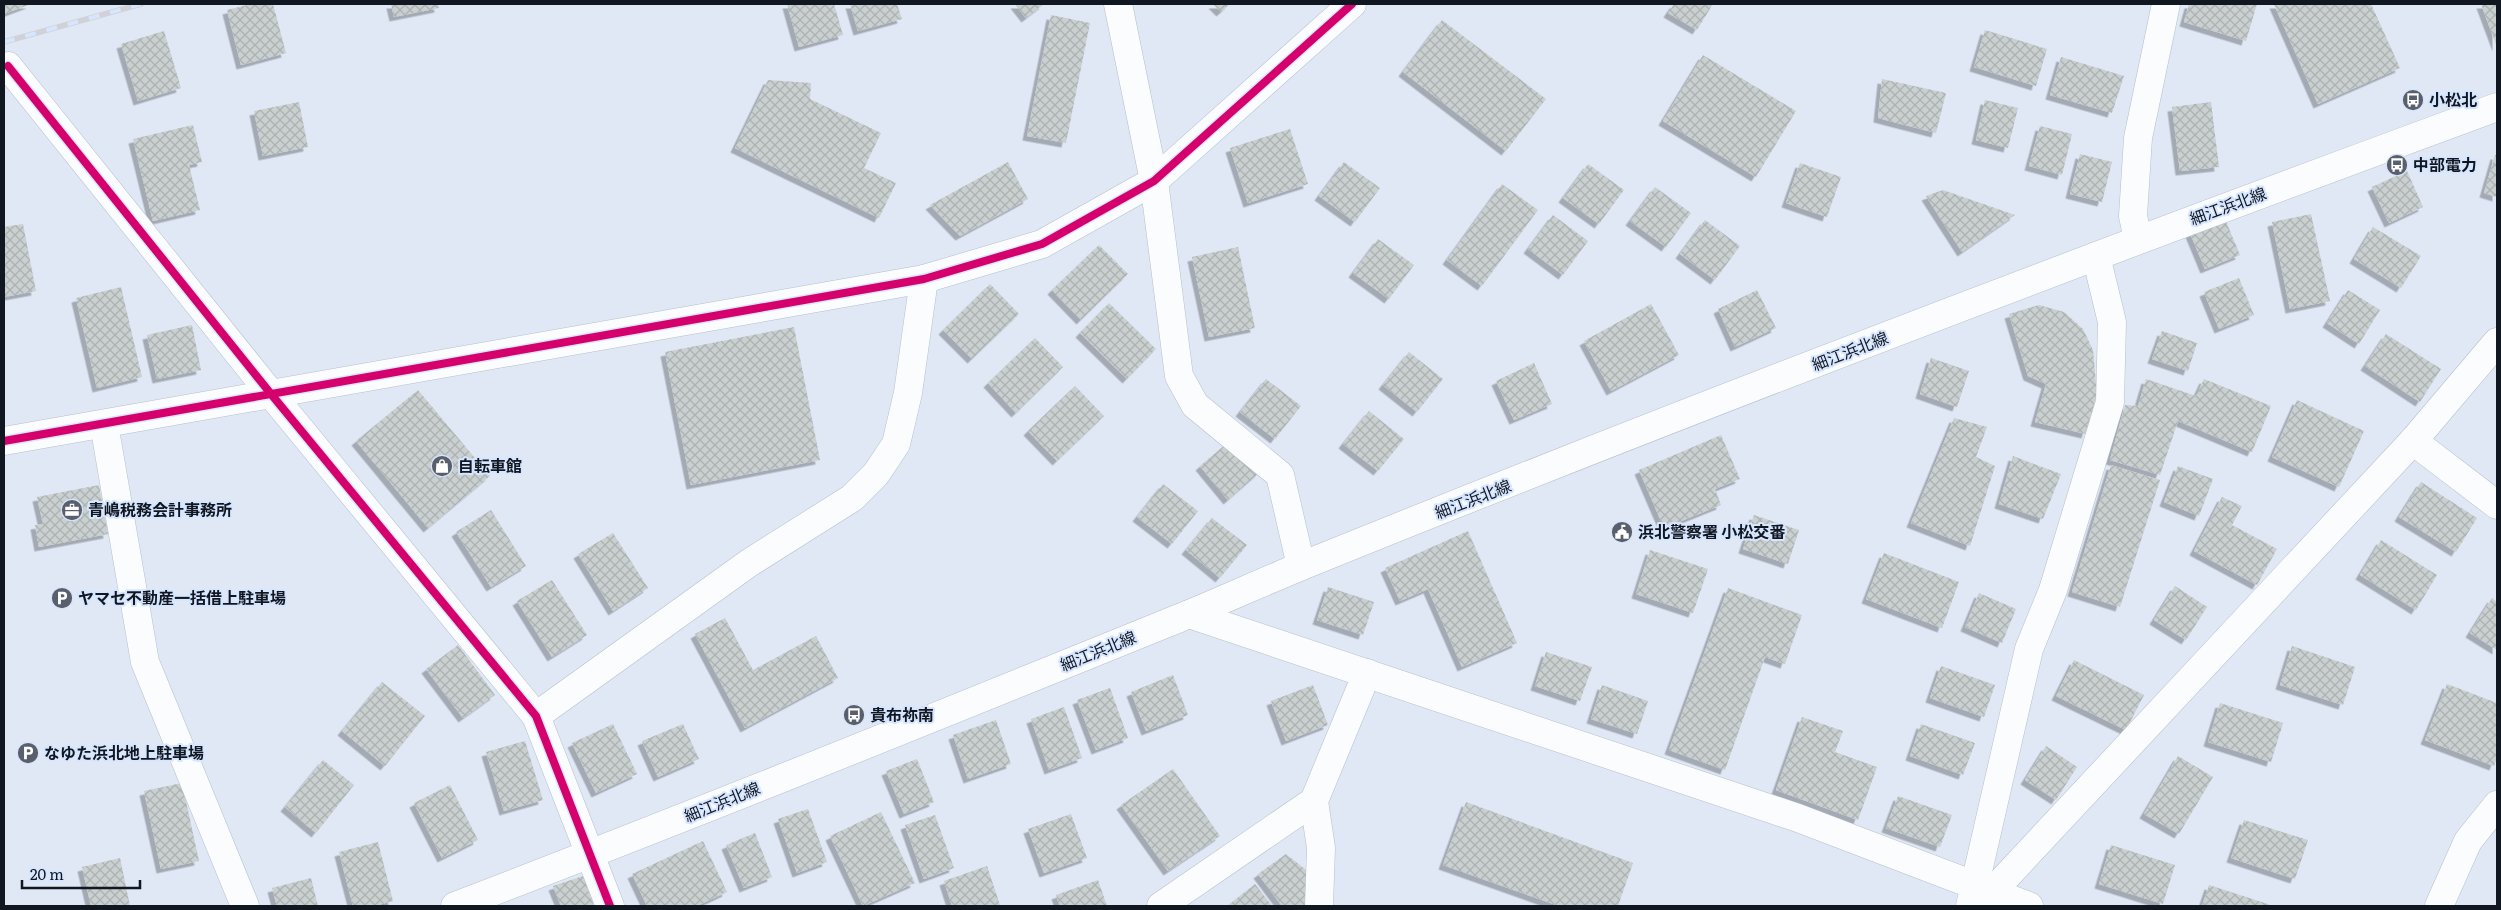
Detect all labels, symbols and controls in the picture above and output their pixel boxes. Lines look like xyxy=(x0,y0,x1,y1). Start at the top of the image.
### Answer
place label: 小松北 xyxy=(2429,87,2477,111)
bus stop icon: 小松北 xyxy=(2401,88,2425,112)
place label: 中部電力 xyxy=(2413,152,2477,176)
bus stop icon: 中部電力 xyxy=(2385,153,2409,177)
street label: 細江浜北線 xyxy=(2186,180,2269,230)
street label: 細江浜北線 xyxy=(1808,325,1891,376)
place label: 自転車館 xyxy=(458,453,522,477)
shop icon: 自転車館 xyxy=(430,454,454,478)
street label: 細江浜北線 xyxy=(1431,473,1514,524)
place label: 青嶋税務会計事務所 xyxy=(88,497,232,521)
office icon: 青嶋税務会計事務所 xyxy=(60,498,84,522)
place label: 浜北警察署 小松交番 xyxy=(1638,519,1785,543)
public building icon: 浜北警察署 小松交番 xyxy=(1610,520,1634,544)
place label: ヤマセ不動産一括借上駐車場 xyxy=(78,585,286,609)
parking icon: ヤマセ不動産一括借上駐車場 xyxy=(50,586,74,610)
street label: 細江浜北線 xyxy=(1056,624,1139,676)
place label: 貴布祢南 xyxy=(870,702,934,726)
bus stop icon: 貴布祢南 xyxy=(842,703,866,727)
place label: なゆた浜北地上駐車場 xyxy=(44,740,204,764)
parking icon: なゆた浜北地上駐車場 xyxy=(16,741,40,765)
street label: 細江浜北線 xyxy=(680,775,763,827)
scale bar xyxy=(22,858,140,890)
text: 20 m xyxy=(30,862,64,885)

